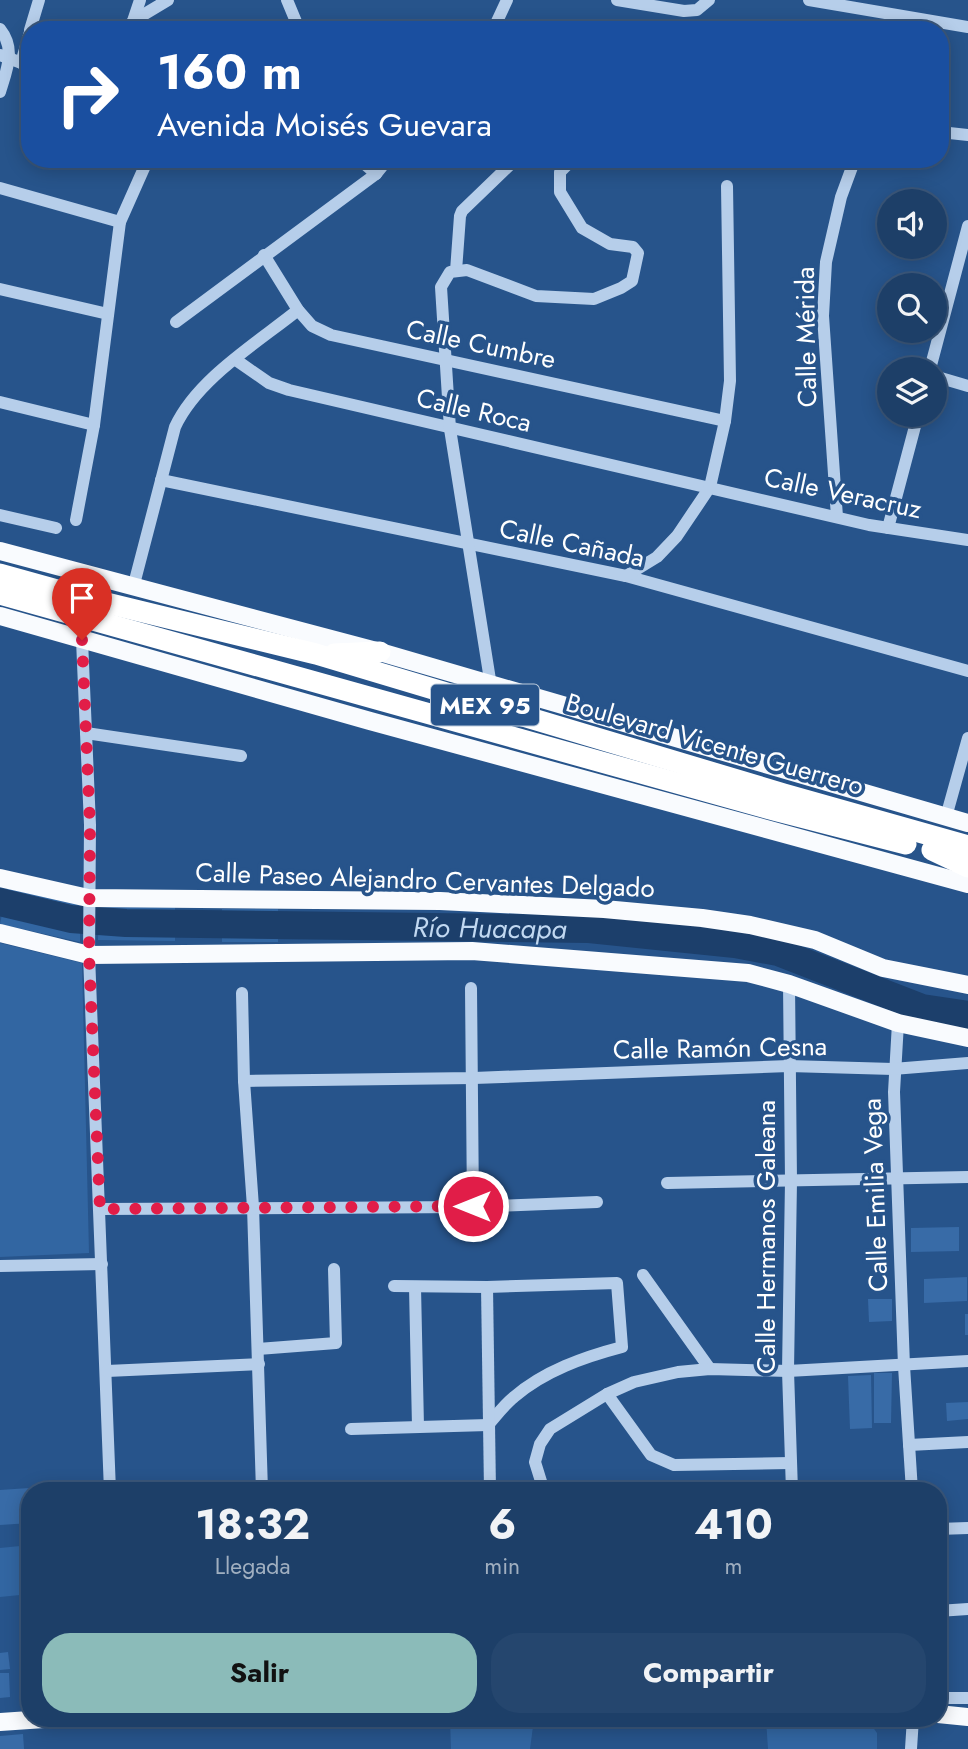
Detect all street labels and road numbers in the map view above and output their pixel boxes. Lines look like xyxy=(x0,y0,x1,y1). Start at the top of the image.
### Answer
street label: Calle Mérida xyxy=(786,266,826,408)
street label: Calle Cumbre xyxy=(403,310,559,378)
street label: Calle Roca xyxy=(413,378,535,442)
street label: Calle Veracruz xyxy=(761,458,925,528)
street label: Calle Cañada xyxy=(496,509,648,577)
street label: Boulevard Vicente Guerrero xyxy=(562,683,868,805)
road number: MEX 95 xyxy=(431,684,539,726)
street label: Calle Paseo Alejandro Cervantes Delgado xyxy=(195,853,655,907)
street label: Calle Ramón Cesna xyxy=(613,1027,827,1069)
street label: Calle Emilia Vega xyxy=(853,1098,897,1292)
street label: Calle Hermanos Galeana xyxy=(747,1100,785,1374)

